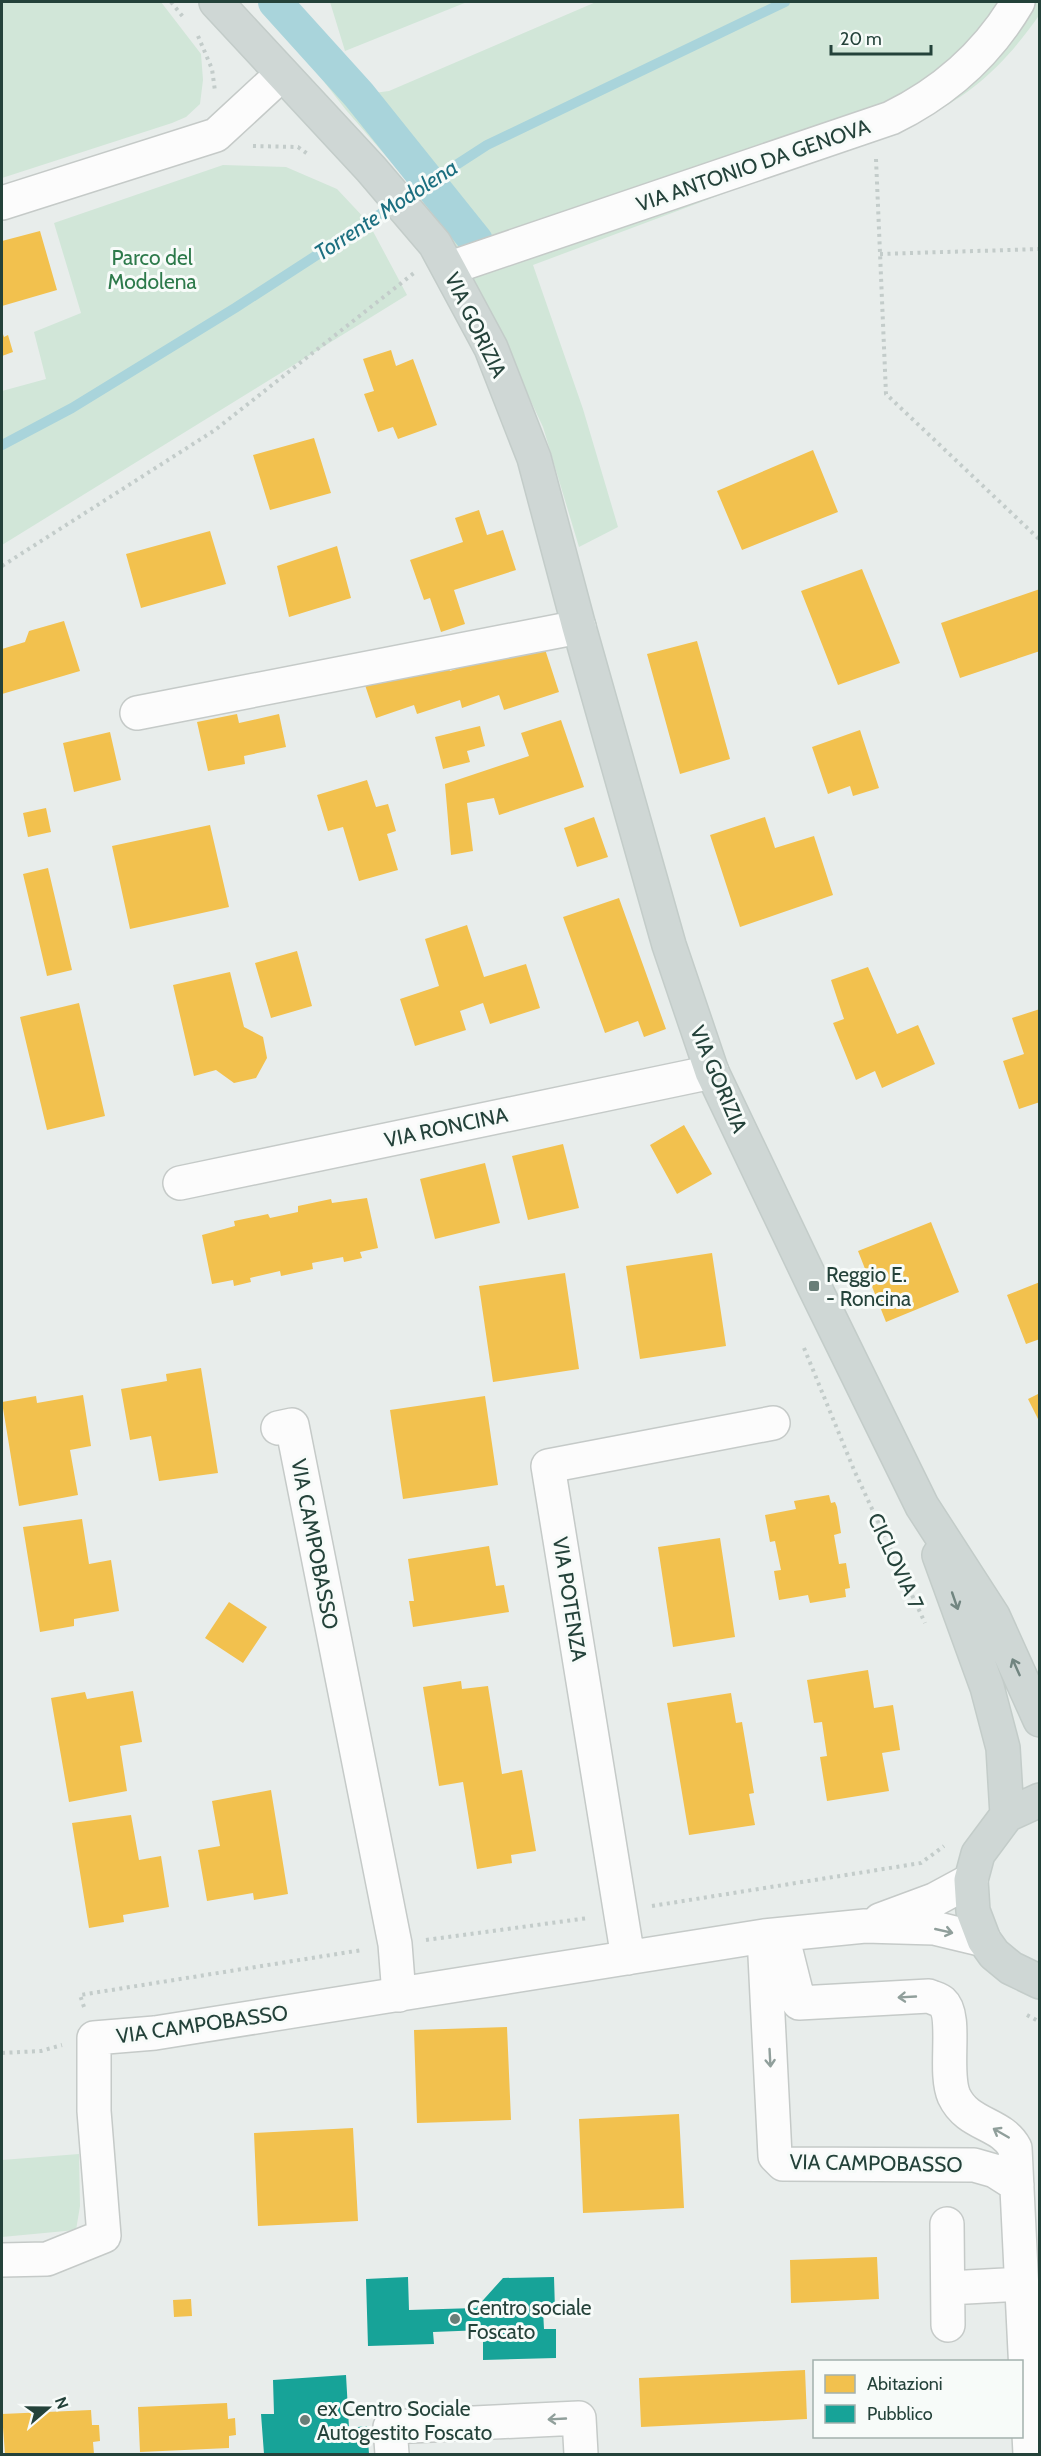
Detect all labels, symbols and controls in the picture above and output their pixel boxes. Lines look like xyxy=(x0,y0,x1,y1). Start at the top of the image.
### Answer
scale bar xyxy=(831,18,932,56)
text: 20 m xyxy=(840,28,882,50)
street label: VIA ANTONIO DA GENOVA xyxy=(633,113,873,217)
water label: Torrente Modolena xyxy=(309,154,463,266)
park label: Parco del Modolena xyxy=(108,245,196,294)
street label: VIA GORIZIA xyxy=(440,268,512,382)
street label: VIA GORIZIA xyxy=(685,1022,753,1136)
street label: VIA RONCINA xyxy=(382,1102,510,1152)
place label: Reggio E. - Roncina xyxy=(826,1262,911,1311)
marker: Reggio E. - Roncina xyxy=(807,1279,821,1293)
street label: VIA CAMPOBASSO xyxy=(286,1457,344,1631)
street label: CICLOVIA 7 xyxy=(863,1509,929,1614)
street label: VIA POTENZA xyxy=(548,1535,592,1663)
one-way arrow xyxy=(950,1591,961,1610)
one-way arrow xyxy=(1009,1658,1020,1676)
one-way arrow xyxy=(934,1925,953,1937)
one-way arrow xyxy=(897,1992,917,2003)
street label: VIA CAMPOBASSO xyxy=(115,2000,289,2048)
one-way arrow xyxy=(765,2047,776,2067)
one-way arrow xyxy=(993,2127,1010,2139)
street label: VIA CAMPOBASSO xyxy=(789,2149,963,2177)
place label: Centro sociale Foscato xyxy=(467,2295,592,2344)
marker: Centro sociale Foscato xyxy=(448,2312,462,2326)
legend xyxy=(813,2360,1023,2438)
text: Abitazioni xyxy=(867,2373,943,2395)
north arrow xyxy=(18,2378,78,2438)
text: N xyxy=(51,2394,72,2412)
place label: ex Centro Sociale Autogestito Foscato xyxy=(317,2396,492,2445)
text: Pubblico xyxy=(867,2403,933,2425)
marker: ex Centro Sociale Autogestito Foscato xyxy=(298,2413,312,2427)
one-way arrow xyxy=(547,2414,567,2425)

